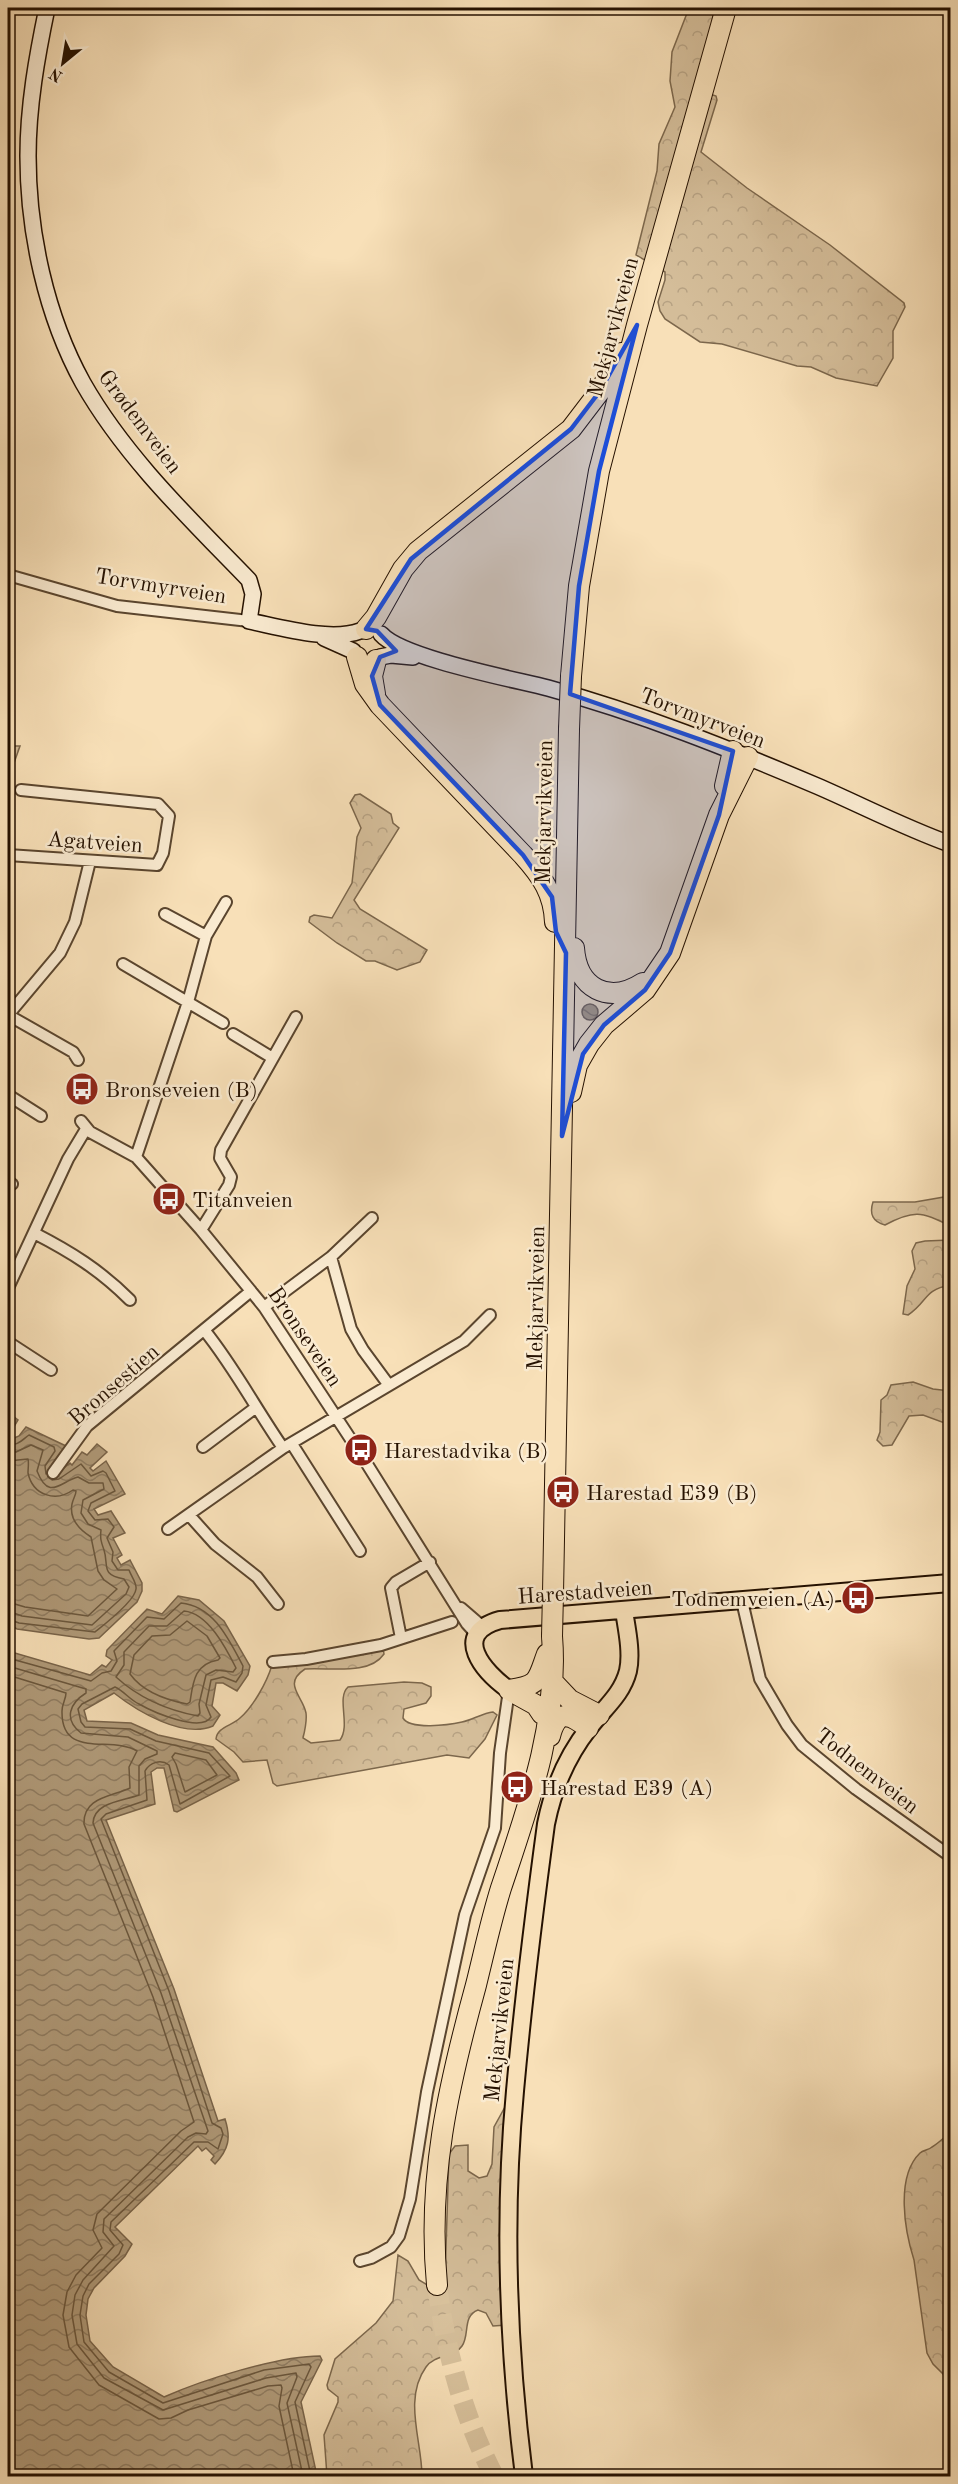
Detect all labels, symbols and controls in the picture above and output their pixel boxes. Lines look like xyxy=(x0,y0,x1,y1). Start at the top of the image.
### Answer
north arrow xyxy=(33,33,93,93)
text: N xyxy=(47,64,66,84)
street label: Mekjarvikveien xyxy=(585,255,643,400)
street label: Grødemveien xyxy=(93,366,185,478)
street label: Torvmyrveien xyxy=(93,566,228,608)
street label: Torvmyrveien xyxy=(636,685,768,753)
street label: Mekjarvikveien xyxy=(533,739,557,885)
street label: Agatveien xyxy=(46,829,144,857)
bus stop icon: Bronseveien (B) xyxy=(64,1071,100,1107)
place label: Bronseveien (B) xyxy=(105,1080,258,1102)
bus stop icon: Titanveien xyxy=(151,1181,187,1217)
place label: Titanveien xyxy=(192,1190,293,1212)
street label: Mekjarvikveien xyxy=(525,1225,549,1371)
street label: Bronseveien xyxy=(263,1283,346,1391)
street label: Bronsestien xyxy=(65,1340,164,1431)
bus stop icon: Harestadvika (B) xyxy=(343,1432,379,1468)
place label: Harestadvika (B) xyxy=(384,1441,548,1463)
bus stop icon: Harestad E39 (B) xyxy=(545,1474,581,1510)
place label: Harestad E39 (B) xyxy=(586,1483,757,1505)
street label: Harestadveien xyxy=(517,1577,654,1609)
bus stop icon: Todnemveien (A) xyxy=(840,1580,876,1616)
place label: Todnemveien (A) xyxy=(671,1589,835,1611)
street label: Todnemveien xyxy=(811,1725,923,1819)
bus stop icon: Harestad E39 (A) xyxy=(499,1769,535,1805)
place label: Harestad E39 (A) xyxy=(540,1778,713,1800)
street label: Mekjarvikveien xyxy=(481,1957,518,2103)

